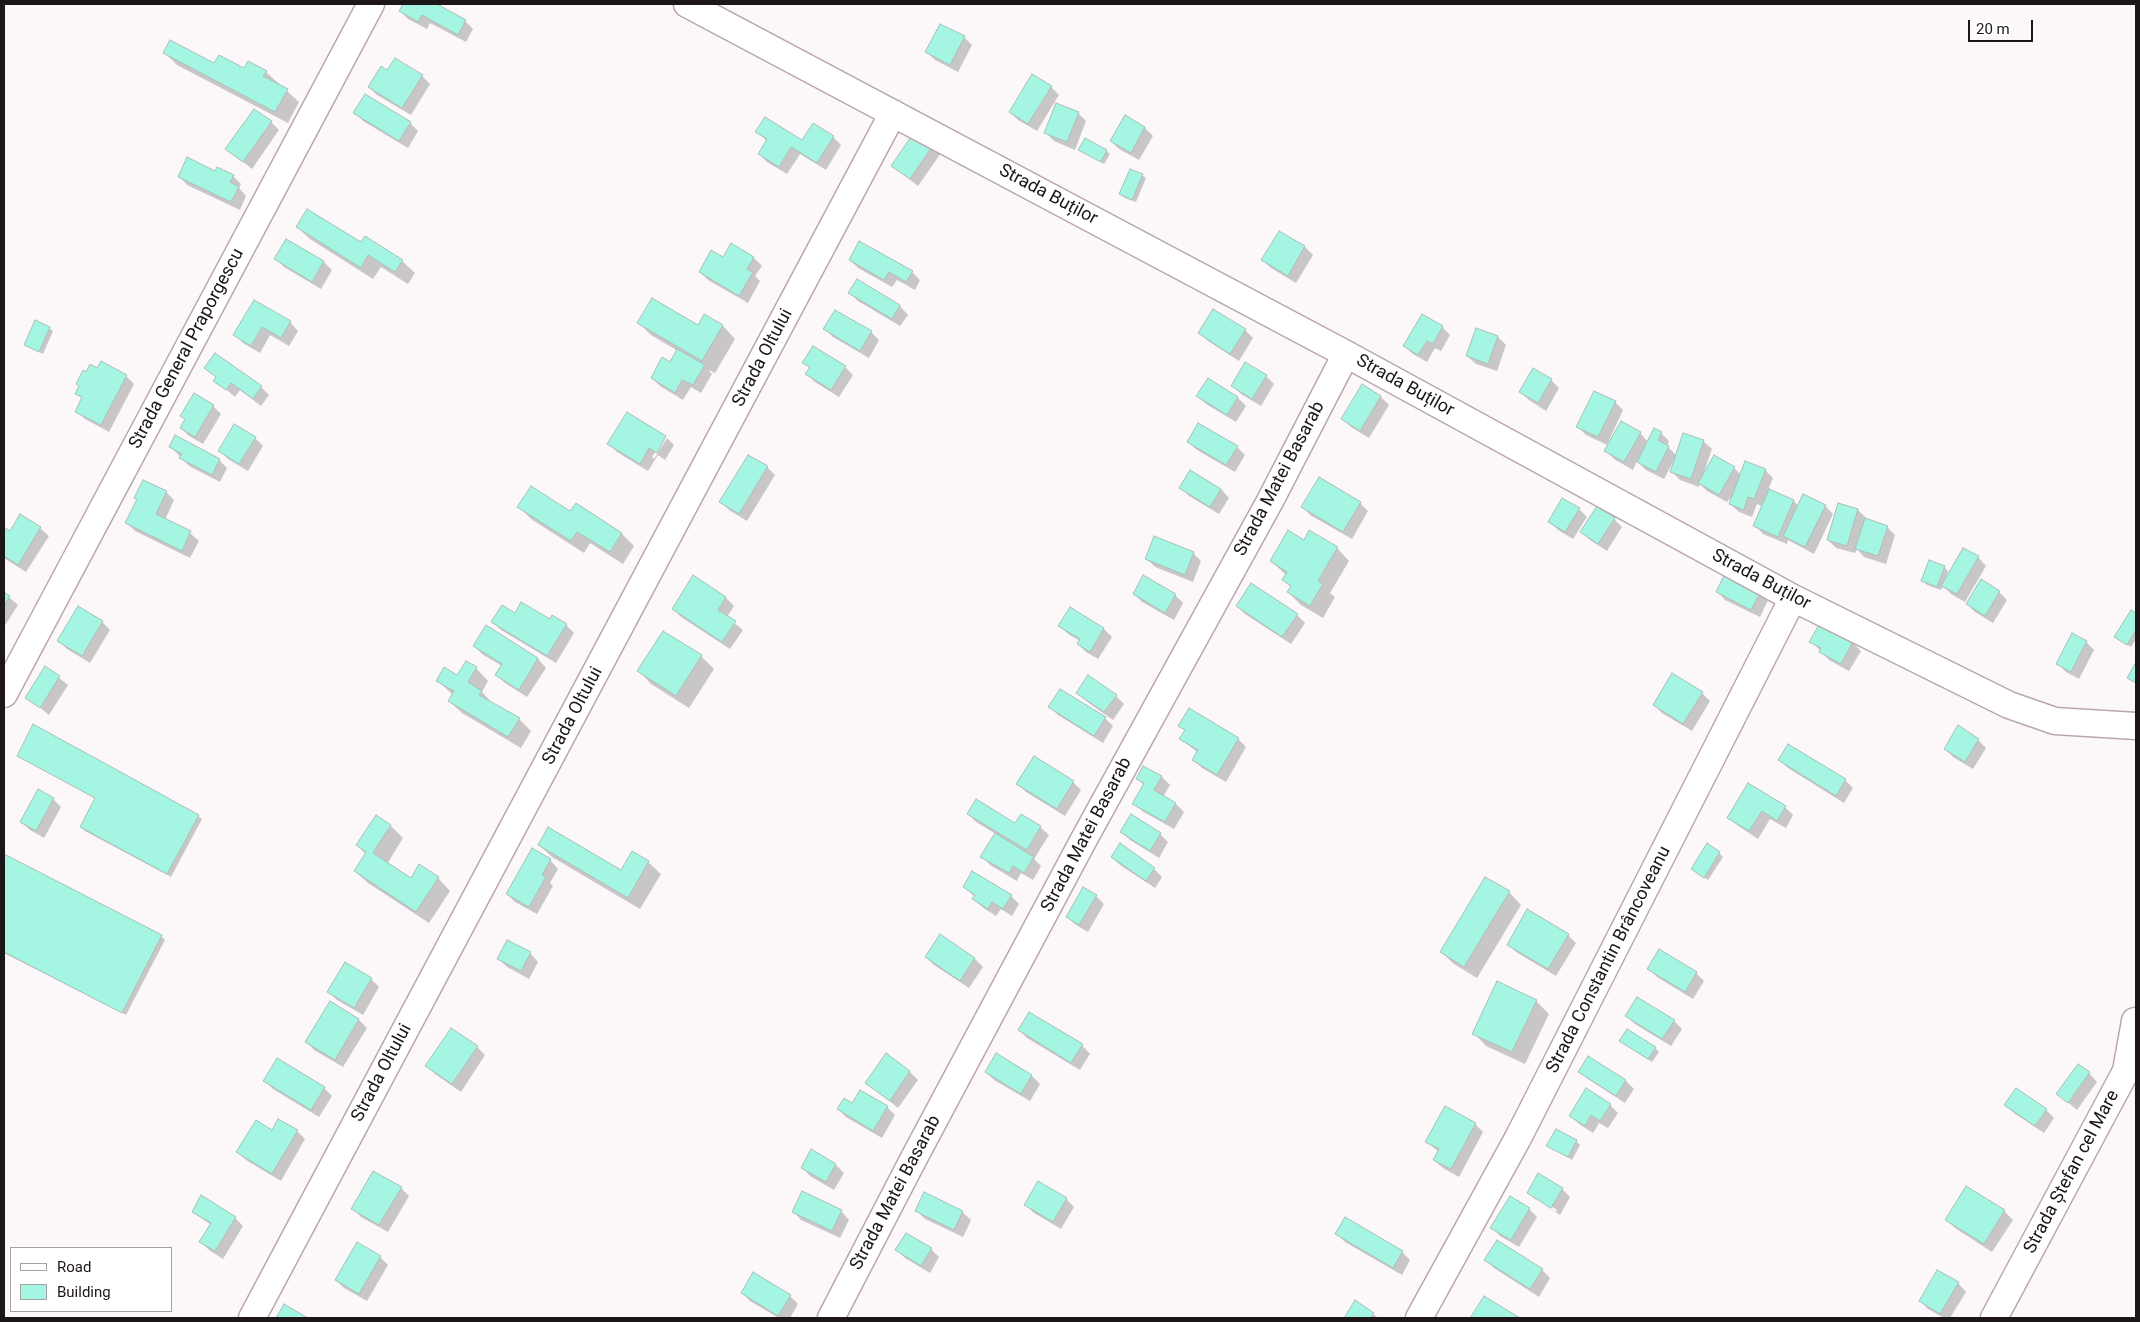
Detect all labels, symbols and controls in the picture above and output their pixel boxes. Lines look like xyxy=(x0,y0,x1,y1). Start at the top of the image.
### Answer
scale bar xyxy=(1970,10,2035,42)
text: 20 m xyxy=(1976,20,2010,38)
street label: Strada Buților xyxy=(995,160,1101,230)
street label: Strada General Praporgescu xyxy=(125,245,249,453)
street label: Strada Oltului xyxy=(728,305,798,411)
street label: Strada Buților xyxy=(1352,350,1458,422)
street label: Strada Matei Basarab xyxy=(1230,398,1330,560)
street label: Strada Buților xyxy=(1708,545,1814,615)
street label: Strada Oltului xyxy=(538,663,608,769)
street label: Strada Matei Basarab xyxy=(1037,754,1137,916)
street label: Strada Constantin Brâncoveanu xyxy=(1542,843,1676,1077)
street label: Strada Oltului xyxy=(347,1020,417,1126)
street label: Strada Ștefan cel Mare xyxy=(2020,1087,2124,1257)
street label: Strada Matei Basarab xyxy=(846,1112,946,1274)
legend xyxy=(10,1247,172,1312)
text: Road xyxy=(57,1258,91,1276)
text: Building xyxy=(57,1283,111,1301)

